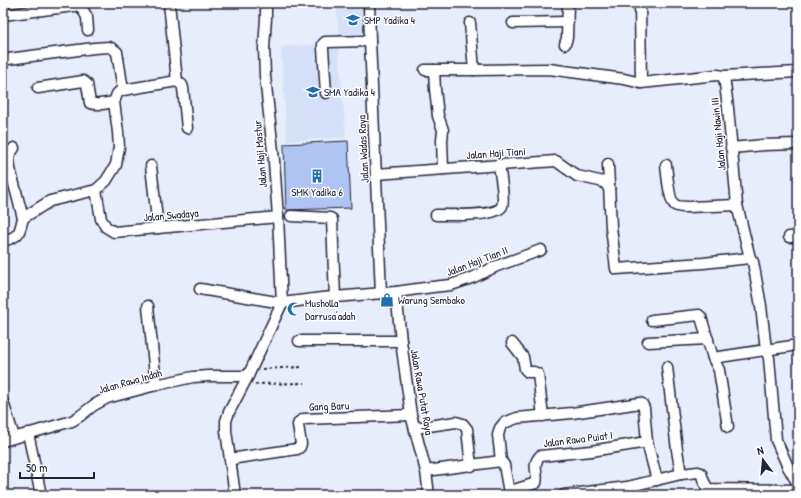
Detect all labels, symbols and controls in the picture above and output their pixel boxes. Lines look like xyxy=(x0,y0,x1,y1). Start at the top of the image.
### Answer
school or university icon: SMP Yadika 4 xyxy=(345,12,361,28)
place label: SMP Yadika 4 xyxy=(364,13,415,27)
school or university icon: SMA Yadika 4 xyxy=(305,84,321,100)
place label: SMA Yadika 4 xyxy=(324,85,375,99)
street label: Jalan Haji Nawin III xyxy=(707,97,729,171)
street label: Jalan Wadas Raya xyxy=(354,114,372,183)
street label: Jalan Haji Mastur xyxy=(250,119,270,188)
street label: Jalan Haji Tiani xyxy=(466,144,526,162)
building icon: SMK Yadika 6 xyxy=(309,168,325,184)
place label: SMK Yadika 6 xyxy=(291,185,343,199)
street label: Jalan Swadaya xyxy=(143,206,200,224)
street label: Jalan Haji Tian II xyxy=(444,243,510,279)
shop icon: Warung Sembako xyxy=(379,292,395,308)
place label: Warung Sembako xyxy=(398,293,465,307)
place label: Musholla Darrusa'adah xyxy=(305,296,356,323)
mosque icon: Musholla Darrusa'adah xyxy=(286,301,302,317)
street label: Jalan Rawa Putat Raya xyxy=(408,348,437,437)
street label: Jalan Rawa Indah xyxy=(97,365,164,397)
street label: Gang Baru xyxy=(309,398,350,414)
street label: Jalan Rawa Puiat I xyxy=(543,428,613,450)
north arrow xyxy=(743,440,783,480)
text: N xyxy=(755,443,765,458)
scale bar xyxy=(20,454,94,480)
text: 50 m xyxy=(26,459,47,476)

